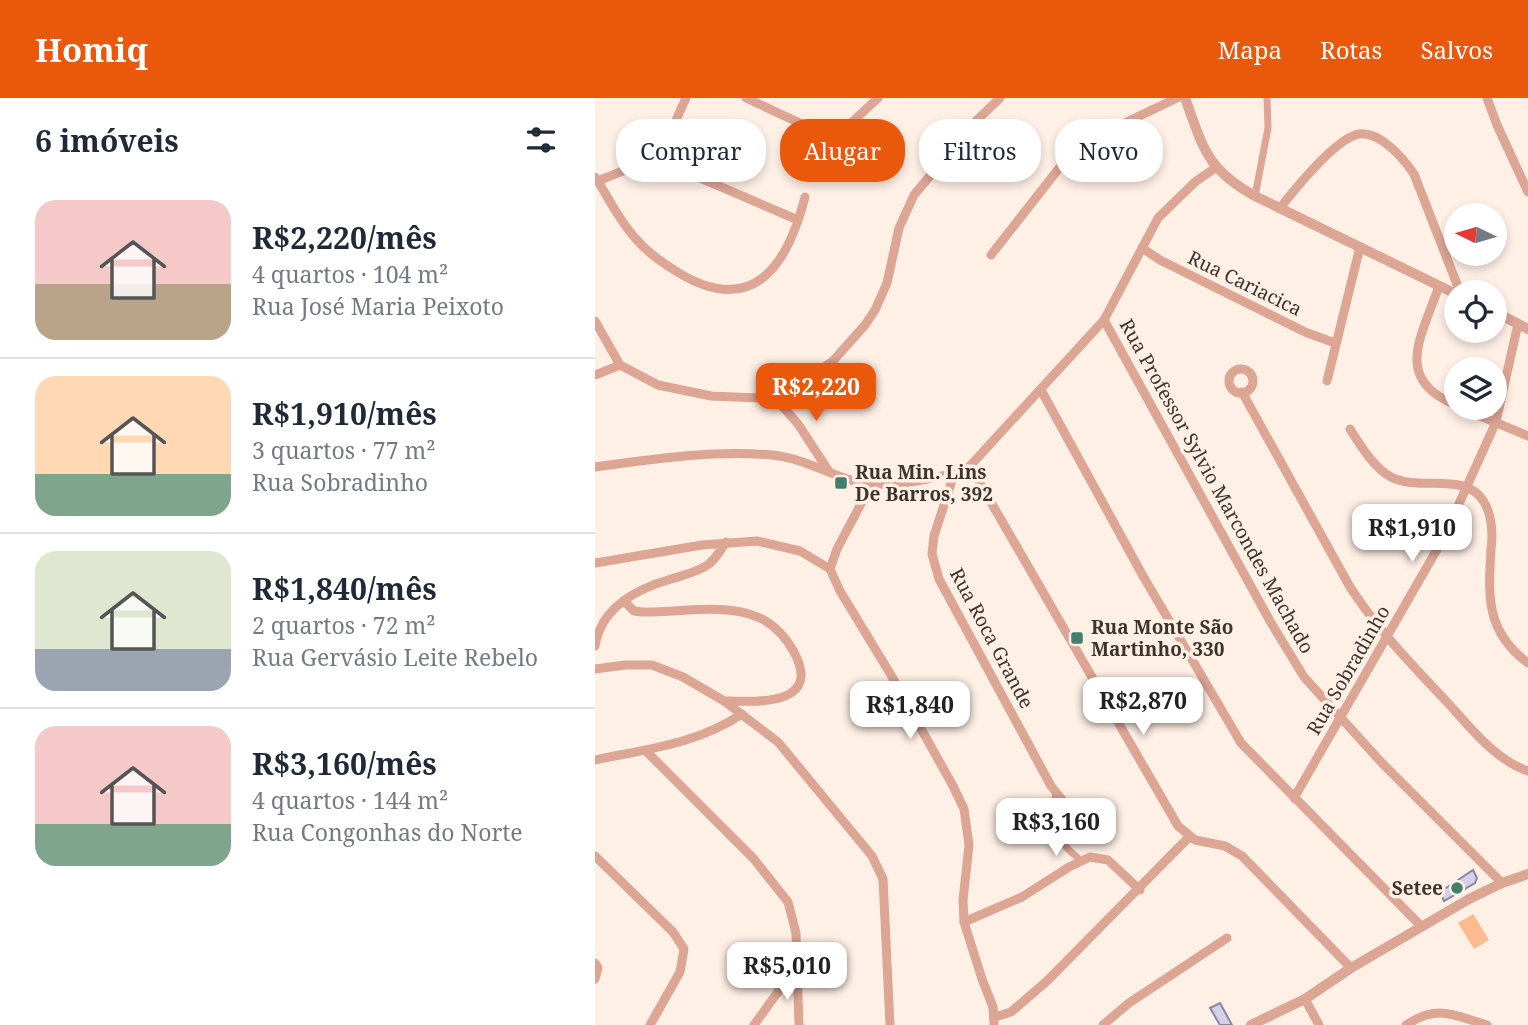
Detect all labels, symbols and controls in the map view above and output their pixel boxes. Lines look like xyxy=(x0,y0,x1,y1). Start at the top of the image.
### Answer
text: Homiq xyxy=(35,27,148,72)
text: Mapa xyxy=(1218,33,1282,66)
text: Rotas xyxy=(1320,33,1382,66)
text: Salvos xyxy=(1420,33,1493,66)
chip: Comprar xyxy=(616,119,766,182)
chip: Alugar xyxy=(780,119,905,182)
chip: Filtros xyxy=(919,119,1041,182)
chip: Novo xyxy=(1055,119,1163,182)
text: 6 imóveis xyxy=(35,120,179,161)
icon: filters xyxy=(522,121,560,159)
north arrow xyxy=(1444,203,1507,266)
map controls xyxy=(1444,203,1507,420)
text: R$2,220/mês xyxy=(252,217,437,258)
icon: home xyxy=(91,228,175,312)
street label: Rua Cariacica xyxy=(1184,244,1306,322)
text: 4 quartos · 104 m² xyxy=(252,258,448,290)
button: locate xyxy=(1444,280,1507,343)
text: Rua José Maria Peixoto xyxy=(252,290,504,322)
street label: Rua Professor Sylvio Marcondes Machado xyxy=(1114,314,1320,658)
button: layers xyxy=(1444,357,1507,420)
pin: R$2,220 xyxy=(751,364,881,423)
text: R$2,220 xyxy=(772,370,860,402)
text: R$1,910/mês xyxy=(252,393,437,434)
icon: home xyxy=(91,404,175,488)
text: 3 quartos · 77 m² xyxy=(252,434,435,466)
place label: Rua Min. Lins De Barros, 392 xyxy=(855,459,993,507)
text: Rua Sobradinho xyxy=(252,466,428,498)
marker: Rua Min. Lins De Barros, 392 xyxy=(833,475,849,491)
pin: R$1,910 xyxy=(1347,504,1477,564)
text: R$1,910 xyxy=(1368,511,1456,543)
street label: Rua Roca Grande xyxy=(944,563,1040,713)
text: R$1,840/mês xyxy=(252,568,437,609)
icon: home xyxy=(91,579,175,663)
street label: Rua Sobradinho xyxy=(1300,601,1396,739)
text: 2 quartos · 72 m² xyxy=(252,609,435,641)
place label: Rua Monte São Martinho, 330 xyxy=(1091,614,1234,662)
marker: Rua Monte São Martinho, 330 xyxy=(1069,630,1085,646)
text: Rua Gervásio Leite Rebelo xyxy=(252,641,538,673)
pin: R$2,870 xyxy=(1078,678,1208,737)
pin: R$1,840 xyxy=(845,682,975,741)
text: R$2,870 xyxy=(1099,684,1187,716)
text: R$1,840 xyxy=(866,688,954,720)
text: R$3,160/mês xyxy=(252,743,437,784)
icon: home xyxy=(91,754,175,838)
text: 4 quartos · 144 m² xyxy=(252,784,448,816)
pin: R$3,160 xyxy=(991,798,1121,858)
text: R$3,160 xyxy=(1012,805,1100,837)
text: Rua Congonhas do Norte xyxy=(252,816,523,848)
place label: Setee xyxy=(1392,875,1443,901)
marker: Setee xyxy=(1449,880,1465,896)
pin: R$5,010 xyxy=(722,942,852,1002)
text: R$5,010 xyxy=(743,949,831,981)

